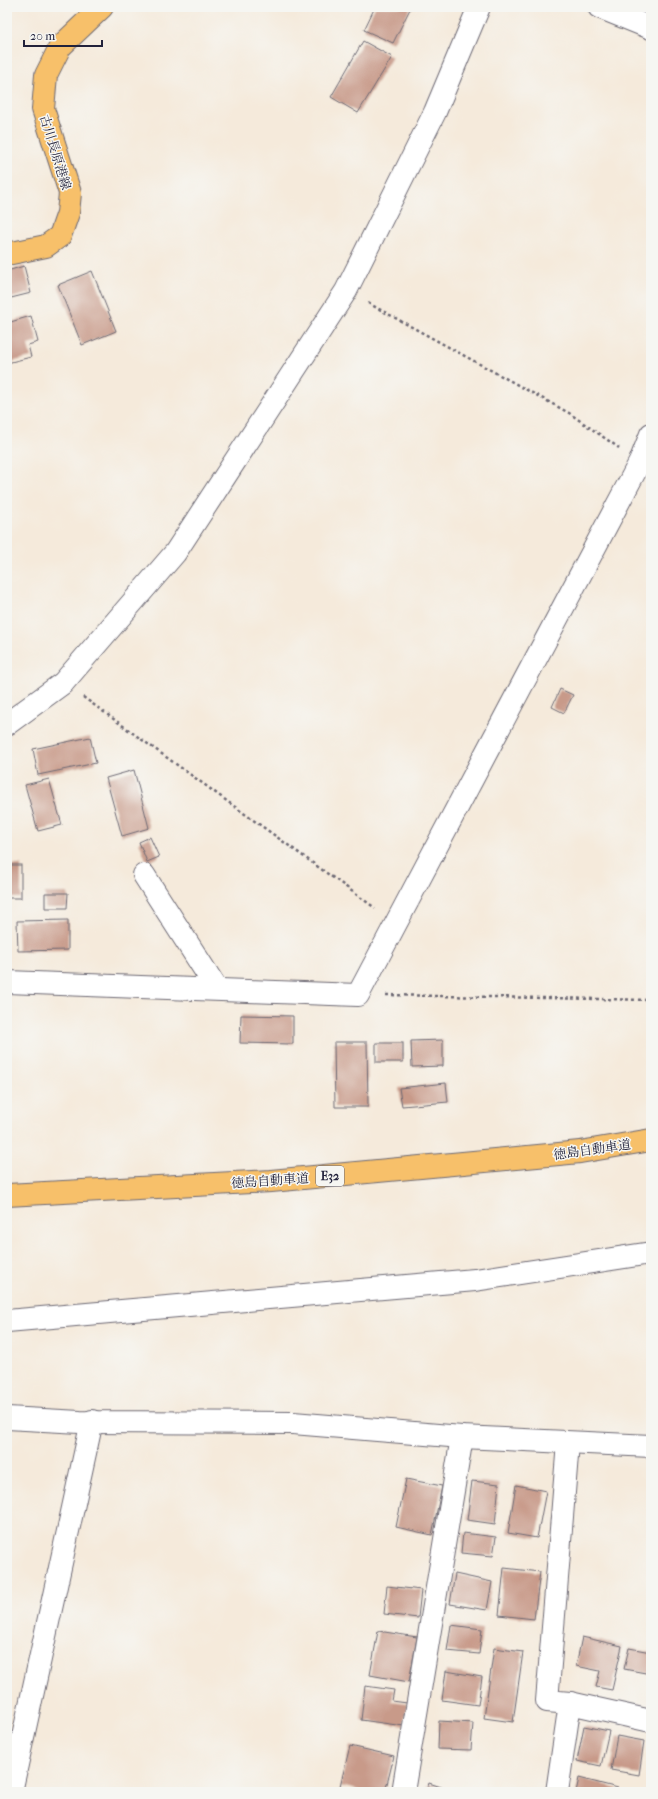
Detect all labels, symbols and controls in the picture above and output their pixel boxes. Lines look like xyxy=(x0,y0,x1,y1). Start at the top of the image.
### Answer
scale bar xyxy=(24,22,102,48)
text: 20 m xyxy=(30,29,55,43)
street label: 古川長原港線 xyxy=(37,113,74,192)
street label: 徳島自動車道 xyxy=(552,1137,632,1162)
road number: E32 xyxy=(316,1166,344,1186)
street label: 徳島自動車道 xyxy=(231,1170,309,1191)

